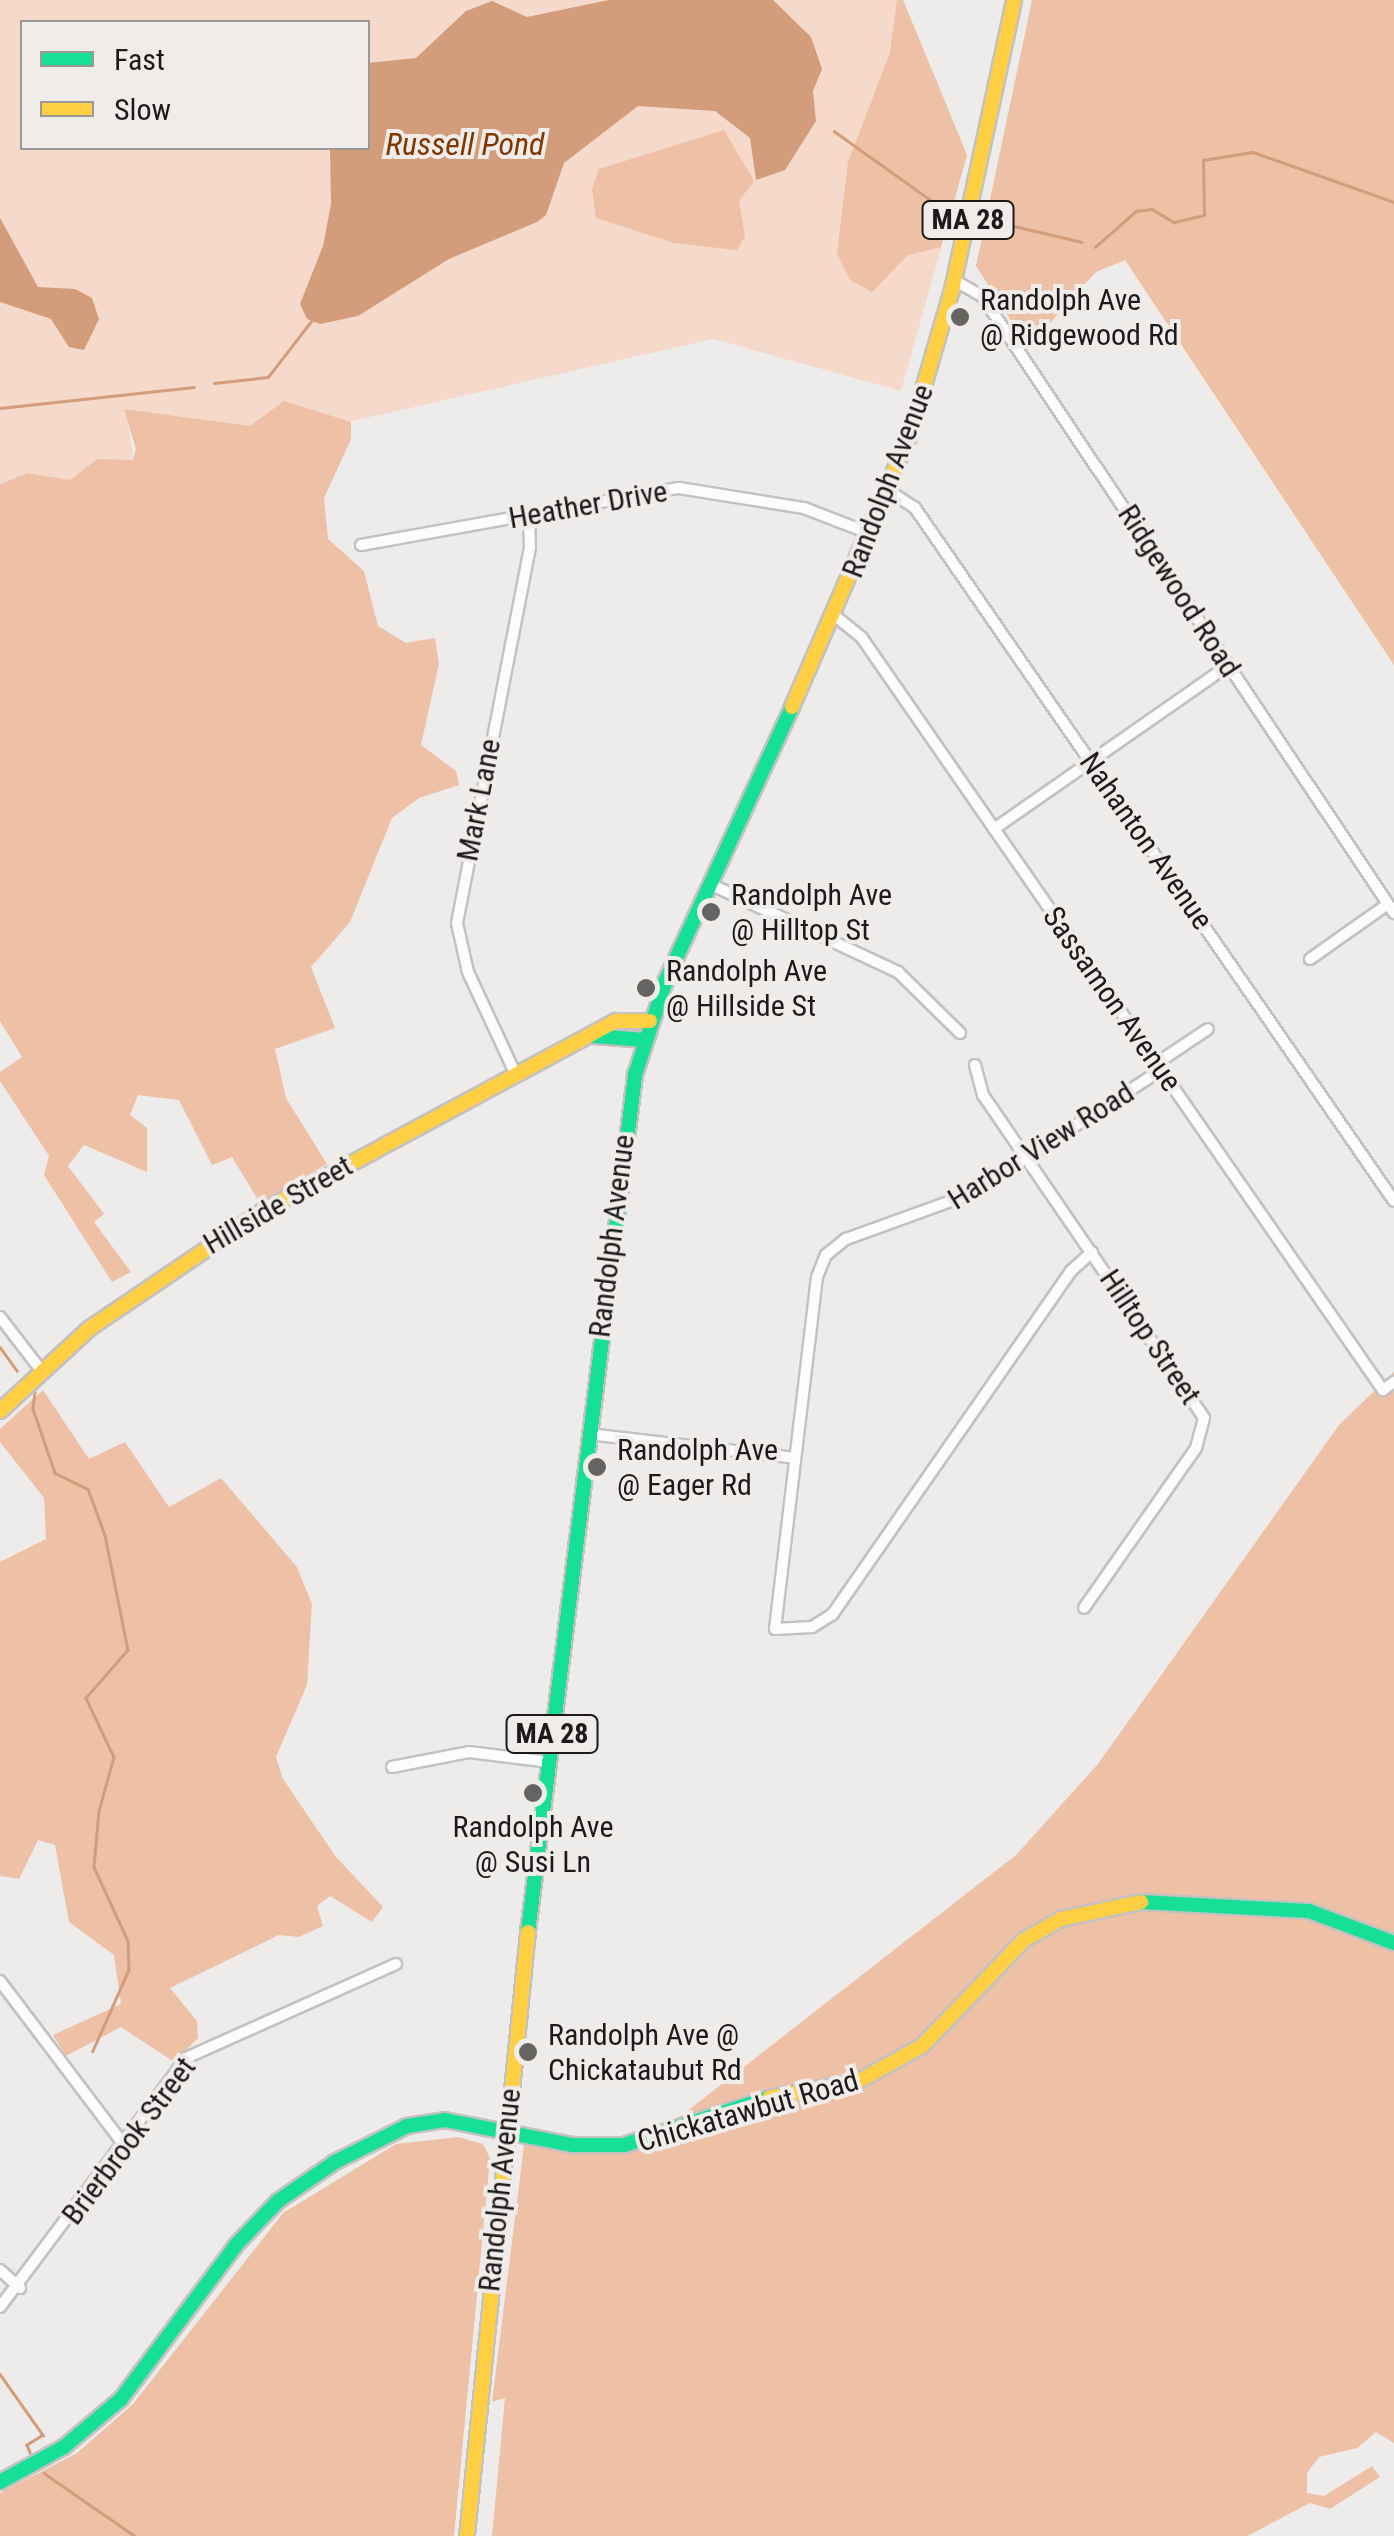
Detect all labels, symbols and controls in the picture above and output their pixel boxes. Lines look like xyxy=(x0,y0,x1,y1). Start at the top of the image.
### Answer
legend xyxy=(20,20,370,150)
text: Fast xyxy=(114,42,165,77)
text: Slow xyxy=(114,92,171,127)
water label: Russell Pond xyxy=(386,125,544,163)
road number: MA 28 xyxy=(920,197,1016,243)
place label: Randolph Ave @ Ridgewood Rd xyxy=(980,282,1179,352)
marker: Randolph Ave @ Ridgewood Rd xyxy=(949,306,971,328)
street label: Randolph Avenue xyxy=(835,379,941,583)
street label: Heather Drive xyxy=(506,473,670,537)
street label: Ridgewood Road xyxy=(1110,498,1248,684)
street label: Mark Lane xyxy=(450,736,508,864)
street label: Nahanton Avenue xyxy=(1072,746,1220,936)
place label: Randolph Ave @ Hilltop St xyxy=(731,877,892,948)
street label: Sassamon Avenue xyxy=(1035,900,1189,1098)
marker: Randolph Ave @ Hilltop St xyxy=(700,901,722,923)
place label: Randolph Ave @ Hillside St xyxy=(666,953,827,1024)
marker: Randolph Ave @ Hillside St xyxy=(635,977,657,999)
street label: Harbor View Road xyxy=(941,1074,1141,1218)
street label: Randolph Avenue xyxy=(582,1132,642,1340)
street label: Hillside Street xyxy=(197,1148,359,1262)
street label: Hilltop Street xyxy=(1092,1263,1208,1411)
place label: Randolph Ave @ Eager Rd xyxy=(617,1432,778,1502)
marker: Randolph Ave @ Eager Rd xyxy=(586,1456,608,1478)
road number: MA 28 xyxy=(504,1711,600,1757)
marker: Randolph Ave @ Susi Ln xyxy=(522,1782,544,1804)
place label: Randolph Ave @ Susi Ln xyxy=(452,1809,614,1880)
place label: Randolph Ave @ Chickataubut Rd xyxy=(548,2017,742,2088)
marker: Randolph Ave @ Chickataubut Rd xyxy=(517,2041,539,2063)
street label: Brierbrook Street xyxy=(54,2050,204,2232)
street label: Chickatawbut Road xyxy=(633,2062,863,2160)
street label: Randolph Avenue xyxy=(471,2087,529,2293)

